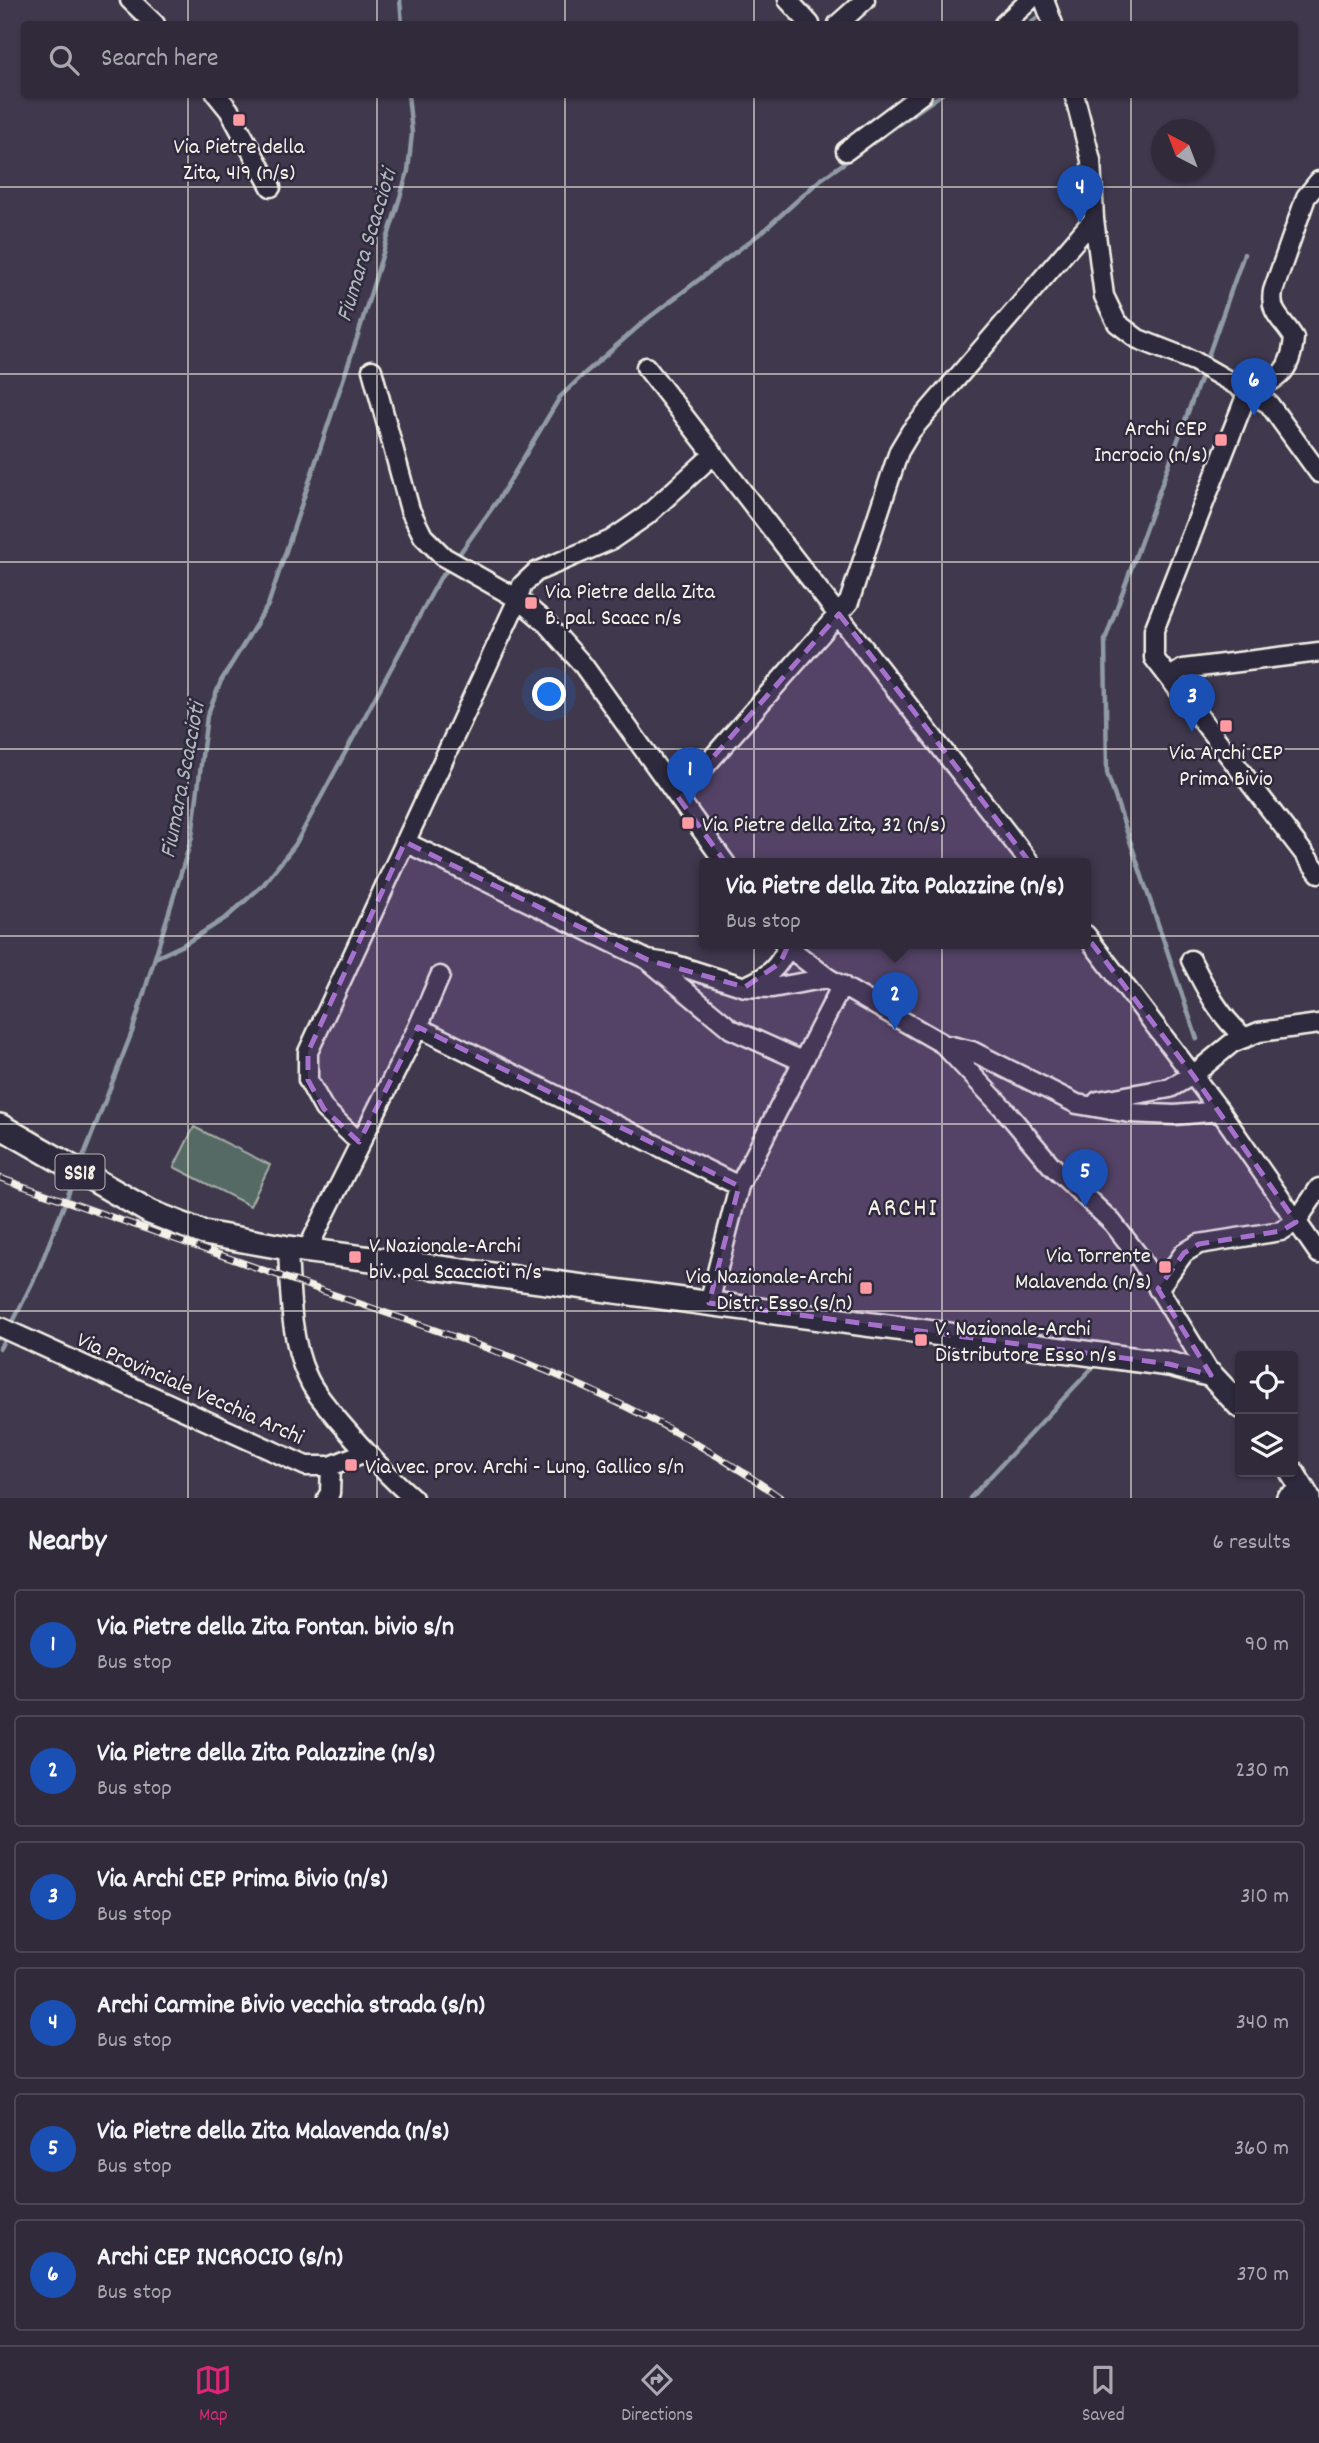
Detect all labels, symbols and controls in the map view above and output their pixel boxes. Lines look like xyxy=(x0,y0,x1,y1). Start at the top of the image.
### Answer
search box xyxy=(21,21,1298,98)
icon: search xyxy=(45,41,83,79)
text: Search here xyxy=(101,41,219,78)
marker: Via Pietre della Zita, 419 (n/s) xyxy=(231,112,247,128)
north arrow xyxy=(1151,119,1214,182)
place label: Via Pietre della Zita, 419 (n/s) xyxy=(173,132,306,191)
water label: Fiumara Scaccioti xyxy=(329,162,408,326)
pin: 4 xyxy=(1057,165,1103,223)
pin: 6 xyxy=(1231,358,1277,416)
place label: Archi CEP Incrocio (n/s) xyxy=(1094,414,1207,473)
marker: Archi CEP Incrocio (n/s) xyxy=(1213,432,1229,448)
place label: Via Pietre della Zita B. pal. Scacc n/s xyxy=(545,577,716,636)
marker: Via Pietre della Zita B. pal. Scacc n/s xyxy=(523,595,539,611)
pin: 3 xyxy=(1169,674,1215,732)
your location xyxy=(532,677,566,711)
water label: Fiumara Scaccioti xyxy=(152,696,216,861)
marker: Via Archi CEP Prima Bivio xyxy=(1218,718,1234,734)
place label: Via Archi CEP Prima Bivio xyxy=(1169,738,1283,797)
pin: 1 xyxy=(667,747,713,805)
place label: Via Pietre della Zita, 32 (n/s) xyxy=(702,810,946,843)
marker: Via Pietre della Zita, 32 (n/s) xyxy=(680,815,696,831)
popup xyxy=(699,858,1091,949)
text: Via Pietre della Zita Palazzine (n/s) xyxy=(726,869,1064,906)
text: Bus stop xyxy=(726,906,801,939)
pin: 2 xyxy=(872,972,918,1030)
pin: 5 xyxy=(1062,1149,1108,1207)
road number: SS18 xyxy=(56,1154,104,1190)
district label: ARCHI xyxy=(867,1191,939,1228)
place label: V Nazionale-Archi biv. pal Scaccioti n/s xyxy=(369,1231,542,1290)
place label: Via Torrente Malavenda (n/s) xyxy=(1015,1241,1151,1300)
marker: V Nazionale-Archi biv. pal Scaccioti n/s xyxy=(347,1249,363,1265)
marker: Via Torrente Malavenda (n/s) xyxy=(1157,1259,1173,1275)
place label: Via Nazionale-Archi Distr. Esso (s/n) xyxy=(685,1262,852,1321)
marker: Via Nazionale-Archi Distr. Esso (s/n) xyxy=(858,1280,874,1296)
place label: V. Nazionale-Archi Distributore Esso n/s xyxy=(935,1314,1117,1373)
street label: Via Provinciale Vecchia Archi xyxy=(71,1325,308,1455)
marker: V. Nazionale-Archi Distributore Esso n/s xyxy=(913,1332,929,1348)
map controls xyxy=(1235,1351,1298,1477)
button: locate xyxy=(1235,1351,1298,1414)
button: layers xyxy=(1235,1414,1298,1477)
place label: Via vec. prov. Archi - Lung. Gallico s/n xyxy=(365,1452,684,1485)
marker: Via vec. prov. Archi - Lung. Gallico s/n xyxy=(343,1457,359,1473)
text: Nearby xyxy=(28,1522,106,1565)
text: 6 results xyxy=(1213,1527,1291,1560)
text: Via Pietre della Zita Fontan. bivio s/n xyxy=(97,1610,454,1647)
text: 1 xyxy=(50,1629,56,1662)
text: 90 m xyxy=(1245,1629,1289,1662)
text: Bus stop xyxy=(97,1647,172,1680)
text: Via Pietre della Zita Palazzine (n/s) xyxy=(97,1736,435,1773)
text: 2 xyxy=(48,1755,58,1788)
text: 230 m xyxy=(1235,1755,1289,1788)
text: Bus stop xyxy=(97,1773,172,1806)
text: Via Archi CEP Prima Bivio (n/s) xyxy=(97,1862,388,1899)
text: 3 xyxy=(48,1881,58,1914)
text: 310 m xyxy=(1240,1881,1289,1914)
text: Bus stop xyxy=(97,1899,172,1932)
text: Archi Carmine Bivio vecchia strada (s/n) xyxy=(97,1988,485,2025)
text: 4 xyxy=(48,2007,58,2040)
text: 340 m xyxy=(1236,2007,1289,2040)
text: Bus stop xyxy=(97,2025,172,2058)
text: Via Pietre della Zita Malavenda (n/s) xyxy=(97,2114,449,2151)
text: 5 xyxy=(48,2133,58,2166)
text: 360 m xyxy=(1234,2133,1289,2166)
text: Bus stop xyxy=(97,2151,172,2184)
text: Archi CEP INCROCIO (s/n) xyxy=(97,2240,343,2277)
text: 6 xyxy=(47,2259,59,2292)
text: 370 m xyxy=(1236,2259,1289,2292)
text: Bus stop xyxy=(97,2277,172,2310)
tab: Map xyxy=(194,2361,232,2430)
tab: Directions xyxy=(621,2361,693,2430)
tab: Saved xyxy=(1082,2361,1125,2430)

